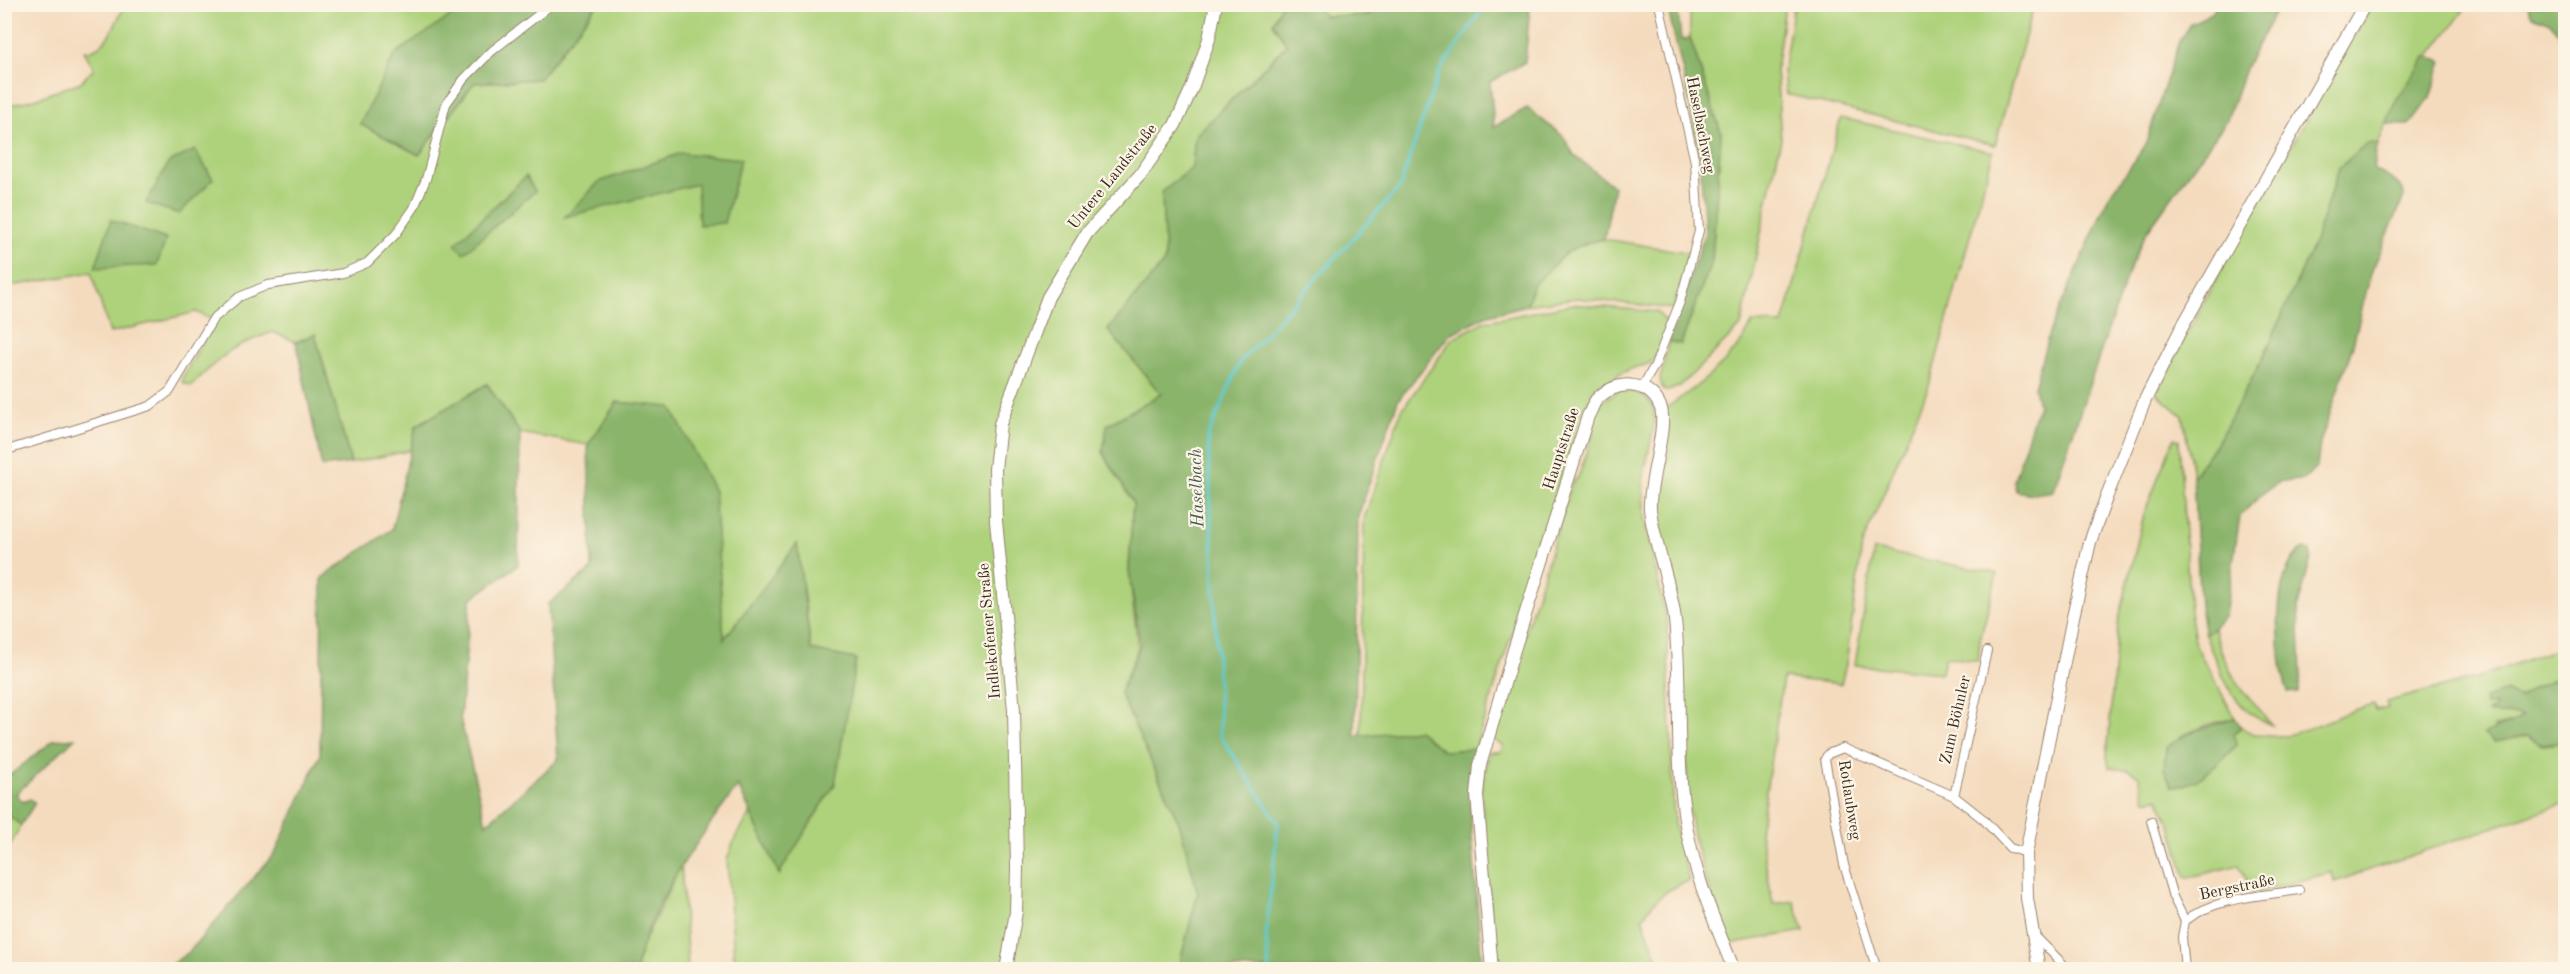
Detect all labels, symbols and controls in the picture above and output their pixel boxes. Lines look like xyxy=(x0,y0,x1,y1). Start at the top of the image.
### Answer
street label: Haselbachweg xyxy=(1683,75,1717,175)
street label: Untere Landstraße xyxy=(1066,121,1160,233)
street label: Hauptstraße xyxy=(1541,406,1583,492)
water label: Haselbach xyxy=(1187,448,1207,529)
street label: Indlekofener Straße xyxy=(976,562,1004,700)
street label: Zum Böhnler xyxy=(1938,674,1974,766)
street label: Rotlaubweg xyxy=(1835,759,1863,842)
street label: Bergstraße xyxy=(2198,872,2276,904)

